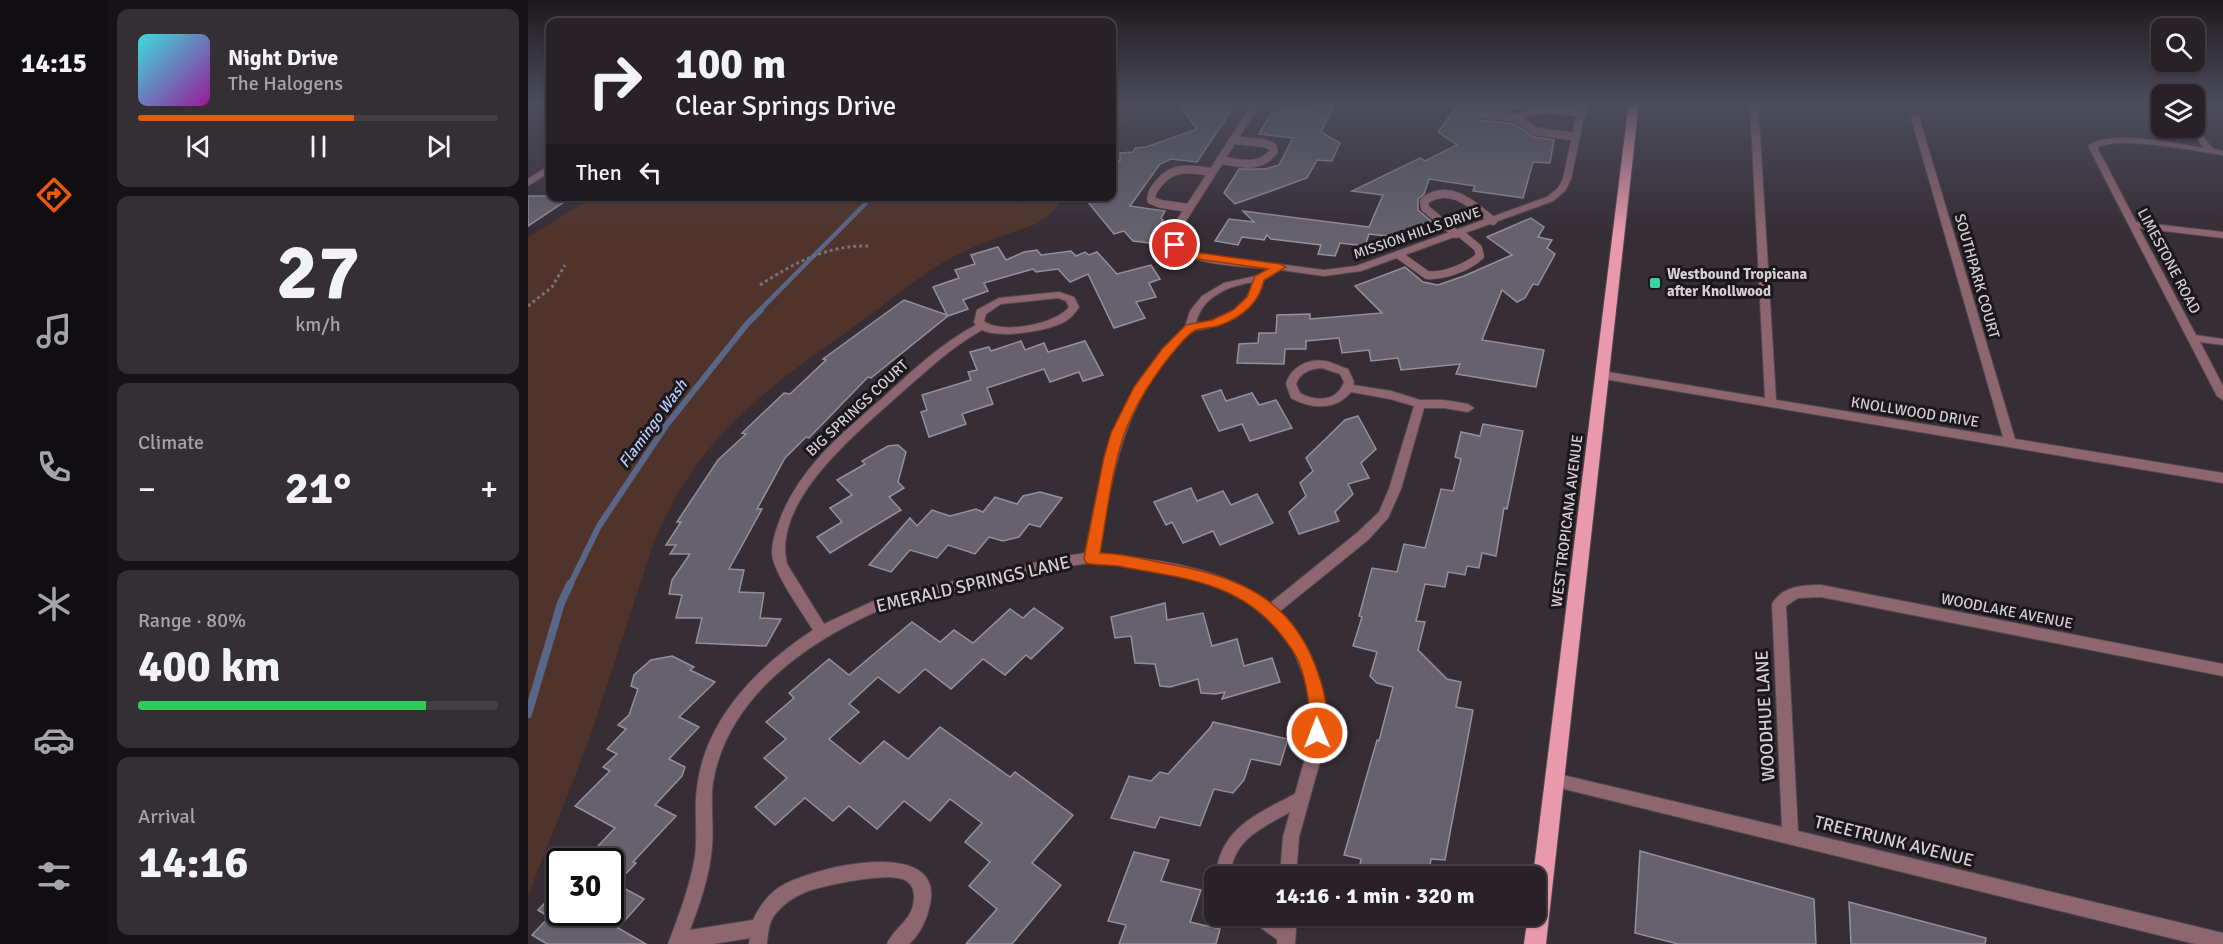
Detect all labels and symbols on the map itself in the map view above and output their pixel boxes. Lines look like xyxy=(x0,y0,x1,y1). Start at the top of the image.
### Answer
street label: MISSION HILLS DRIVE xyxy=(1351,203,1483,263)
street label: LIMESTONE ROAD xyxy=(2134,205,2204,317)
street label: SOUTHPARK COURT xyxy=(1951,212,2004,341)
pin xyxy=(1149,219,1200,270)
place label: Westbound Tropicana after Knollwood xyxy=(1667,265,1807,300)
marker: Westbound Tropicana after Knollwood xyxy=(1648,276,1662,290)
street label: BIG SPRINGS COURT xyxy=(802,356,912,460)
water label: Flamingo Wash xyxy=(614,375,692,472)
street label: KNOLLWOOD DRIVE xyxy=(1850,393,1980,431)
street label: WEST TROPICANA AVENUE xyxy=(1547,434,1587,608)
street label: EMERALD SPRINGS LANE xyxy=(874,551,1072,617)
street label: WOODLAKE AVENUE xyxy=(1940,589,2074,633)
street label: WOODHUE LANE xyxy=(1751,650,1779,782)
position arrow xyxy=(1285,701,1349,765)
street label: TREETRUNK AVENUE xyxy=(1812,811,1976,871)
speed limit sign: 30 xyxy=(546,848,624,926)

